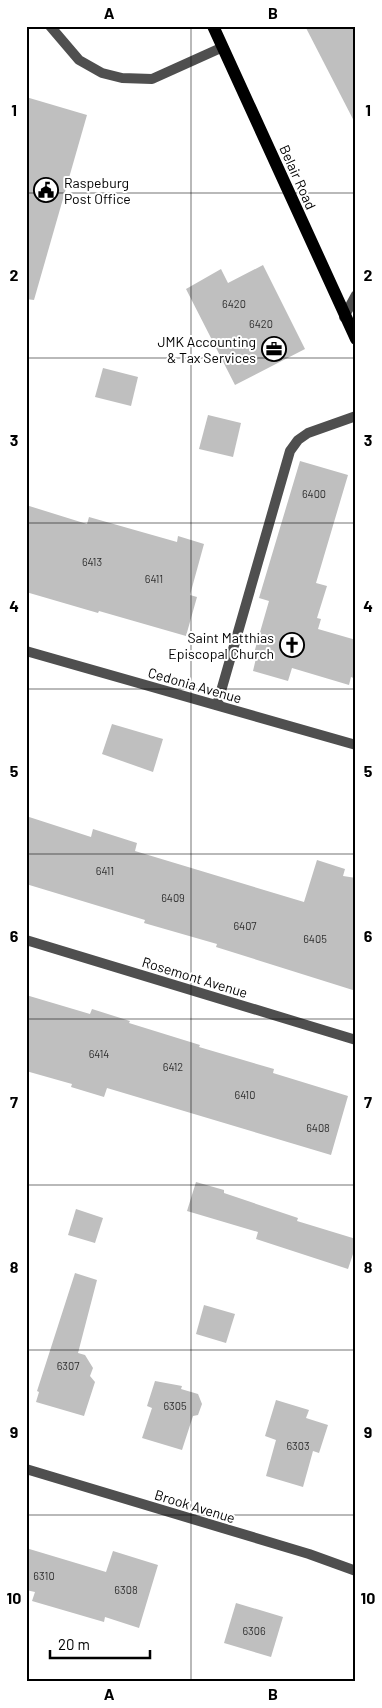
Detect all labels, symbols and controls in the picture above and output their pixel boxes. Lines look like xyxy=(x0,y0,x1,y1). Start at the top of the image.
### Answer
text: A xyxy=(104,3,115,22)
text: B xyxy=(268,3,278,22)
text: 1 xyxy=(11,100,17,119)
text: 1 xyxy=(365,100,371,119)
street label: Belair Road xyxy=(276,142,320,212)
place label: Raspeburg Post Office xyxy=(64,174,131,207)
public building icon: Raspeburg Post Office xyxy=(33,177,59,203)
text: 2 xyxy=(10,265,19,284)
text: 2 xyxy=(364,265,373,284)
house number: 6420 xyxy=(222,297,246,310)
house number: 6420 xyxy=(249,317,273,330)
place label: JMK Accounting & Tax Services xyxy=(157,333,256,366)
office icon: JMK Accounting & Tax Services xyxy=(261,336,287,362)
text: 3 xyxy=(10,430,18,449)
text: 3 xyxy=(364,430,372,449)
house number: 6400 xyxy=(302,487,326,500)
house number: 6413 xyxy=(82,555,102,568)
house number: 6411 xyxy=(145,572,163,585)
text: 4 xyxy=(9,596,19,615)
text: 4 xyxy=(363,596,373,615)
place label: Saint Matthias Episcopal Church xyxy=(168,629,274,662)
church icon: Saint Matthias Episcopal Church xyxy=(279,632,305,658)
street label: Cedonia Avenue xyxy=(146,663,244,707)
text: 5 xyxy=(10,761,19,780)
text: 5 xyxy=(364,761,373,780)
house number: 6411 xyxy=(96,864,114,877)
house number: 6409 xyxy=(161,891,185,904)
house number: 6407 xyxy=(233,919,257,932)
text: 6 xyxy=(10,926,19,945)
text: 6 xyxy=(364,926,373,945)
house number: 6405 xyxy=(303,932,327,945)
street label: Rosemont Avenue xyxy=(140,953,250,1001)
house number: 6414 xyxy=(89,1047,109,1060)
house number: 6412 xyxy=(163,1060,183,1073)
house number: 6410 xyxy=(235,1088,255,1101)
text: 7 xyxy=(10,1092,18,1111)
text: 7 xyxy=(364,1092,372,1111)
house number: 6408 xyxy=(306,1121,330,1134)
text: 8 xyxy=(10,1257,19,1276)
text: 8 xyxy=(364,1257,373,1276)
house number: 6307 xyxy=(57,1359,79,1372)
house number: 6305 xyxy=(163,1399,187,1412)
text: 9 xyxy=(10,1422,18,1441)
text: 9 xyxy=(364,1422,372,1441)
house number: 6303 xyxy=(286,1439,310,1452)
street label: Brook Avenue xyxy=(153,1486,237,1526)
house number: 6310 xyxy=(33,1569,55,1582)
house number: 6308 xyxy=(114,1583,138,1596)
text: 10 xyxy=(7,1588,21,1607)
text: 10 xyxy=(361,1588,375,1607)
house number: 6306 xyxy=(242,1624,266,1637)
scale bar xyxy=(50,1628,150,1660)
text: 20 m xyxy=(58,1635,90,1653)
text: A xyxy=(104,1684,115,1703)
text: B xyxy=(268,1684,278,1703)

